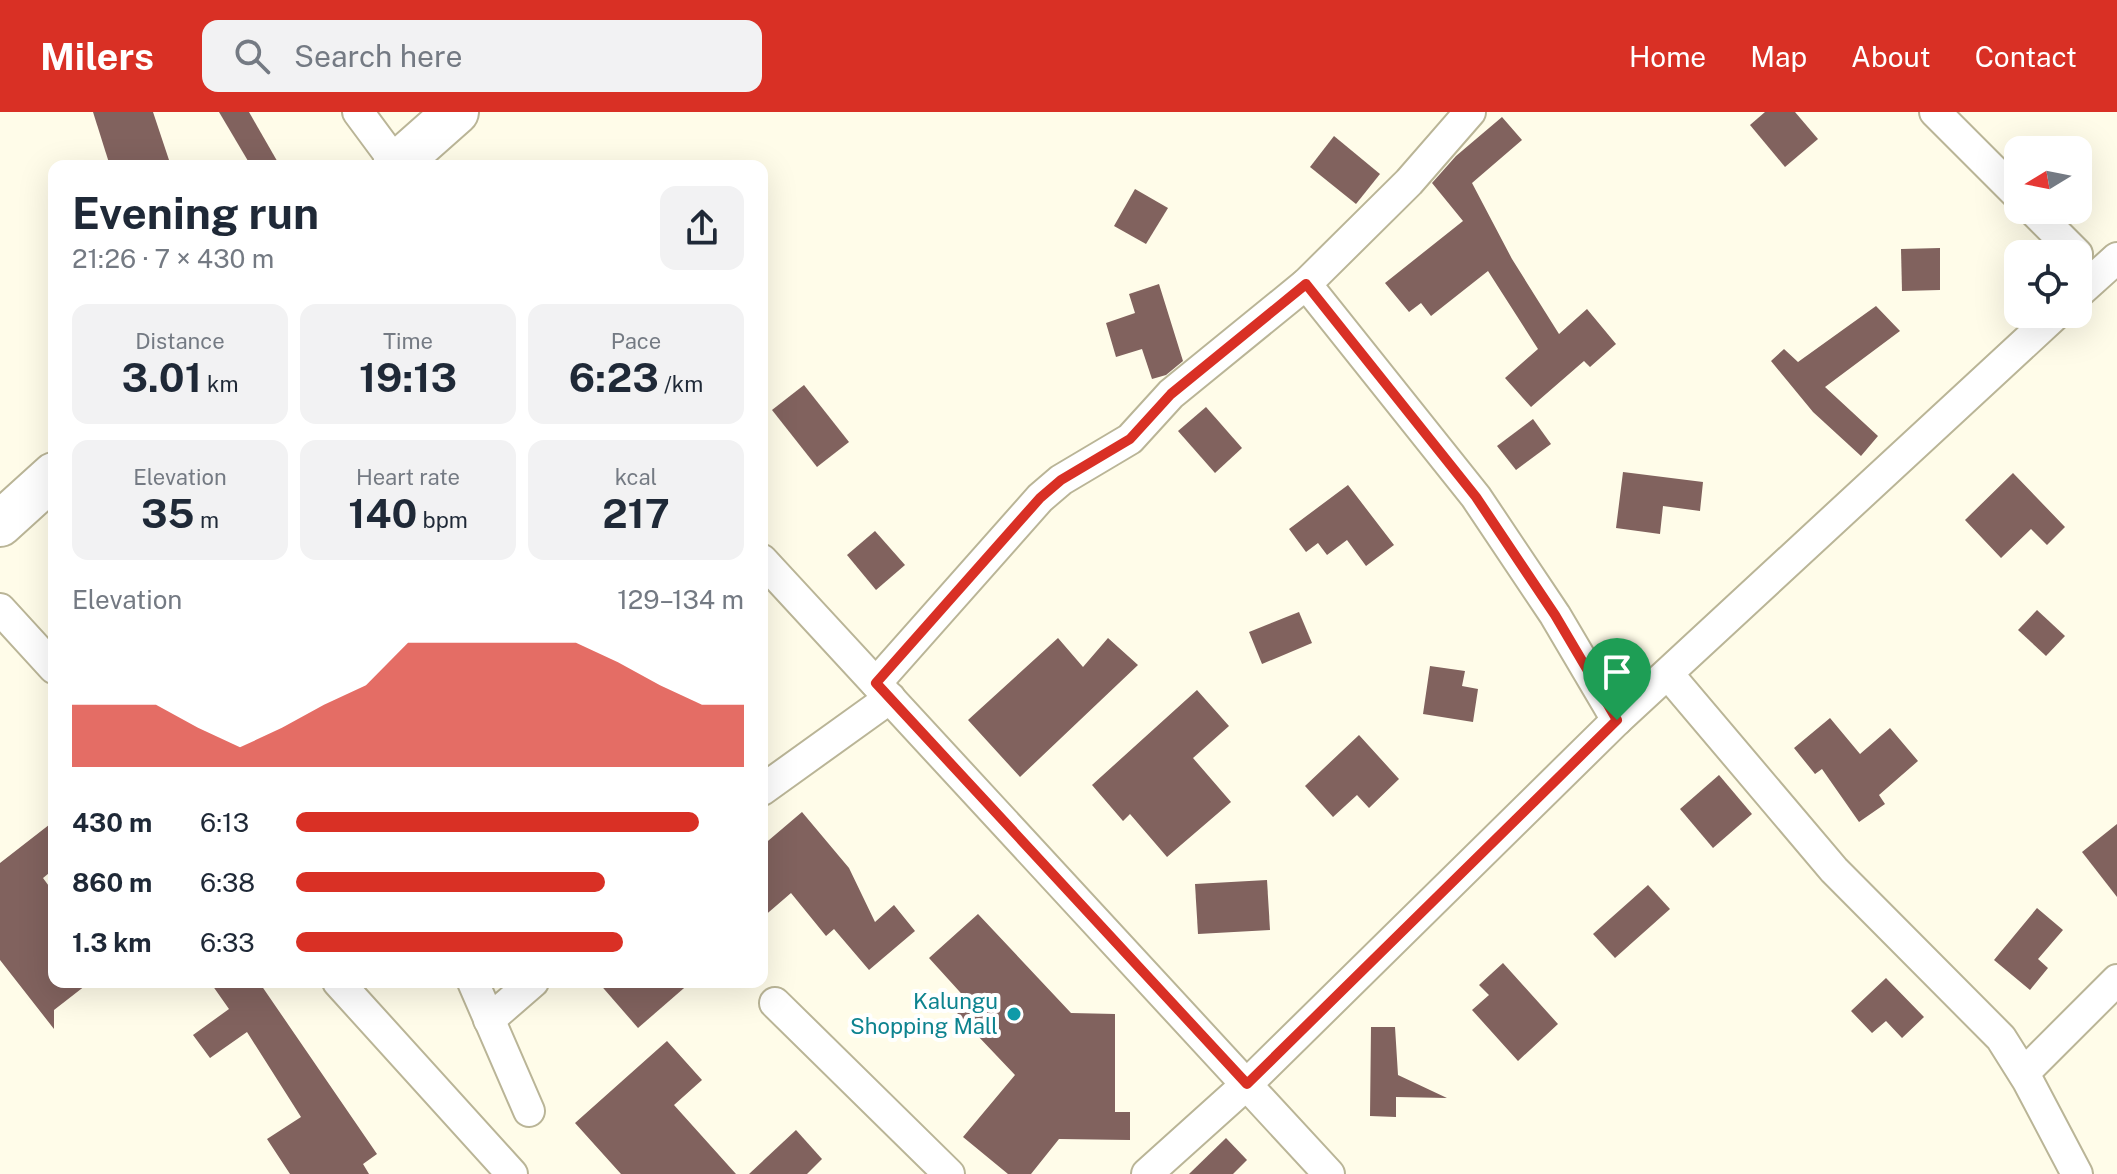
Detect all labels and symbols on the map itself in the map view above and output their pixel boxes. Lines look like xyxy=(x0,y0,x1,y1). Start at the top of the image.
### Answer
north arrow xyxy=(2004,136,2092,224)
pin xyxy=(1583,638,1651,720)
place label: Kalungu Shopping Mall xyxy=(850,988,998,1039)
marker: Kalungu Shopping Mall xyxy=(1005,1005,1023,1023)

